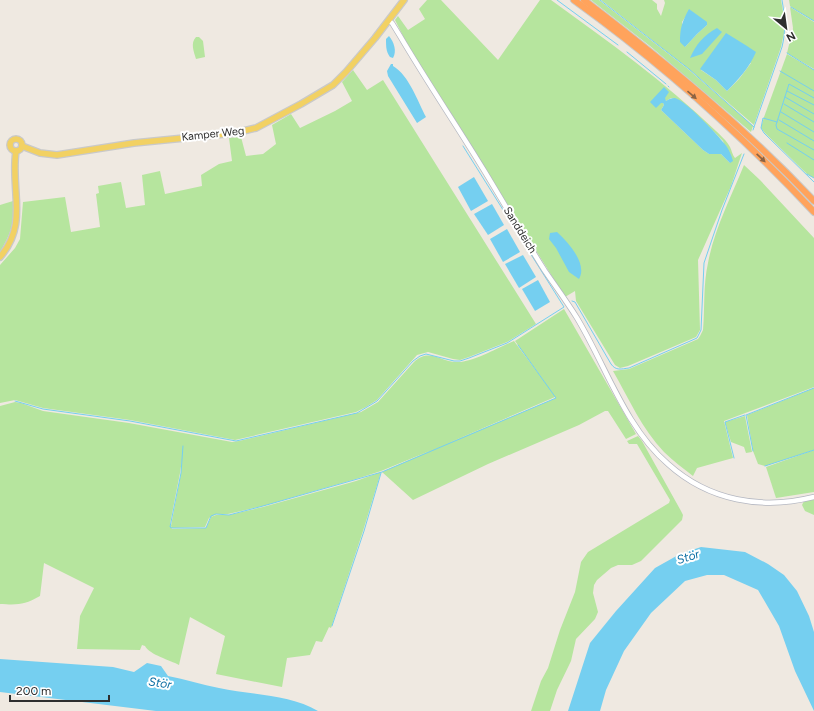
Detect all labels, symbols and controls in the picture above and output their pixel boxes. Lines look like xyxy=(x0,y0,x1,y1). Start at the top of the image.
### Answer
north arrow xyxy=(766,8,806,48)
text: N xyxy=(784,29,797,44)
one-way arrow xyxy=(686,90,697,99)
street label: Kamper Weg xyxy=(181,124,245,144)
one-way arrow xyxy=(756,153,765,162)
street label: Sanddeich xyxy=(501,204,539,256)
water label: Stör xyxy=(675,547,702,567)
water label: Stör xyxy=(148,674,173,692)
scale bar xyxy=(10,677,109,703)
text: 200 m xyxy=(16,684,51,698)

